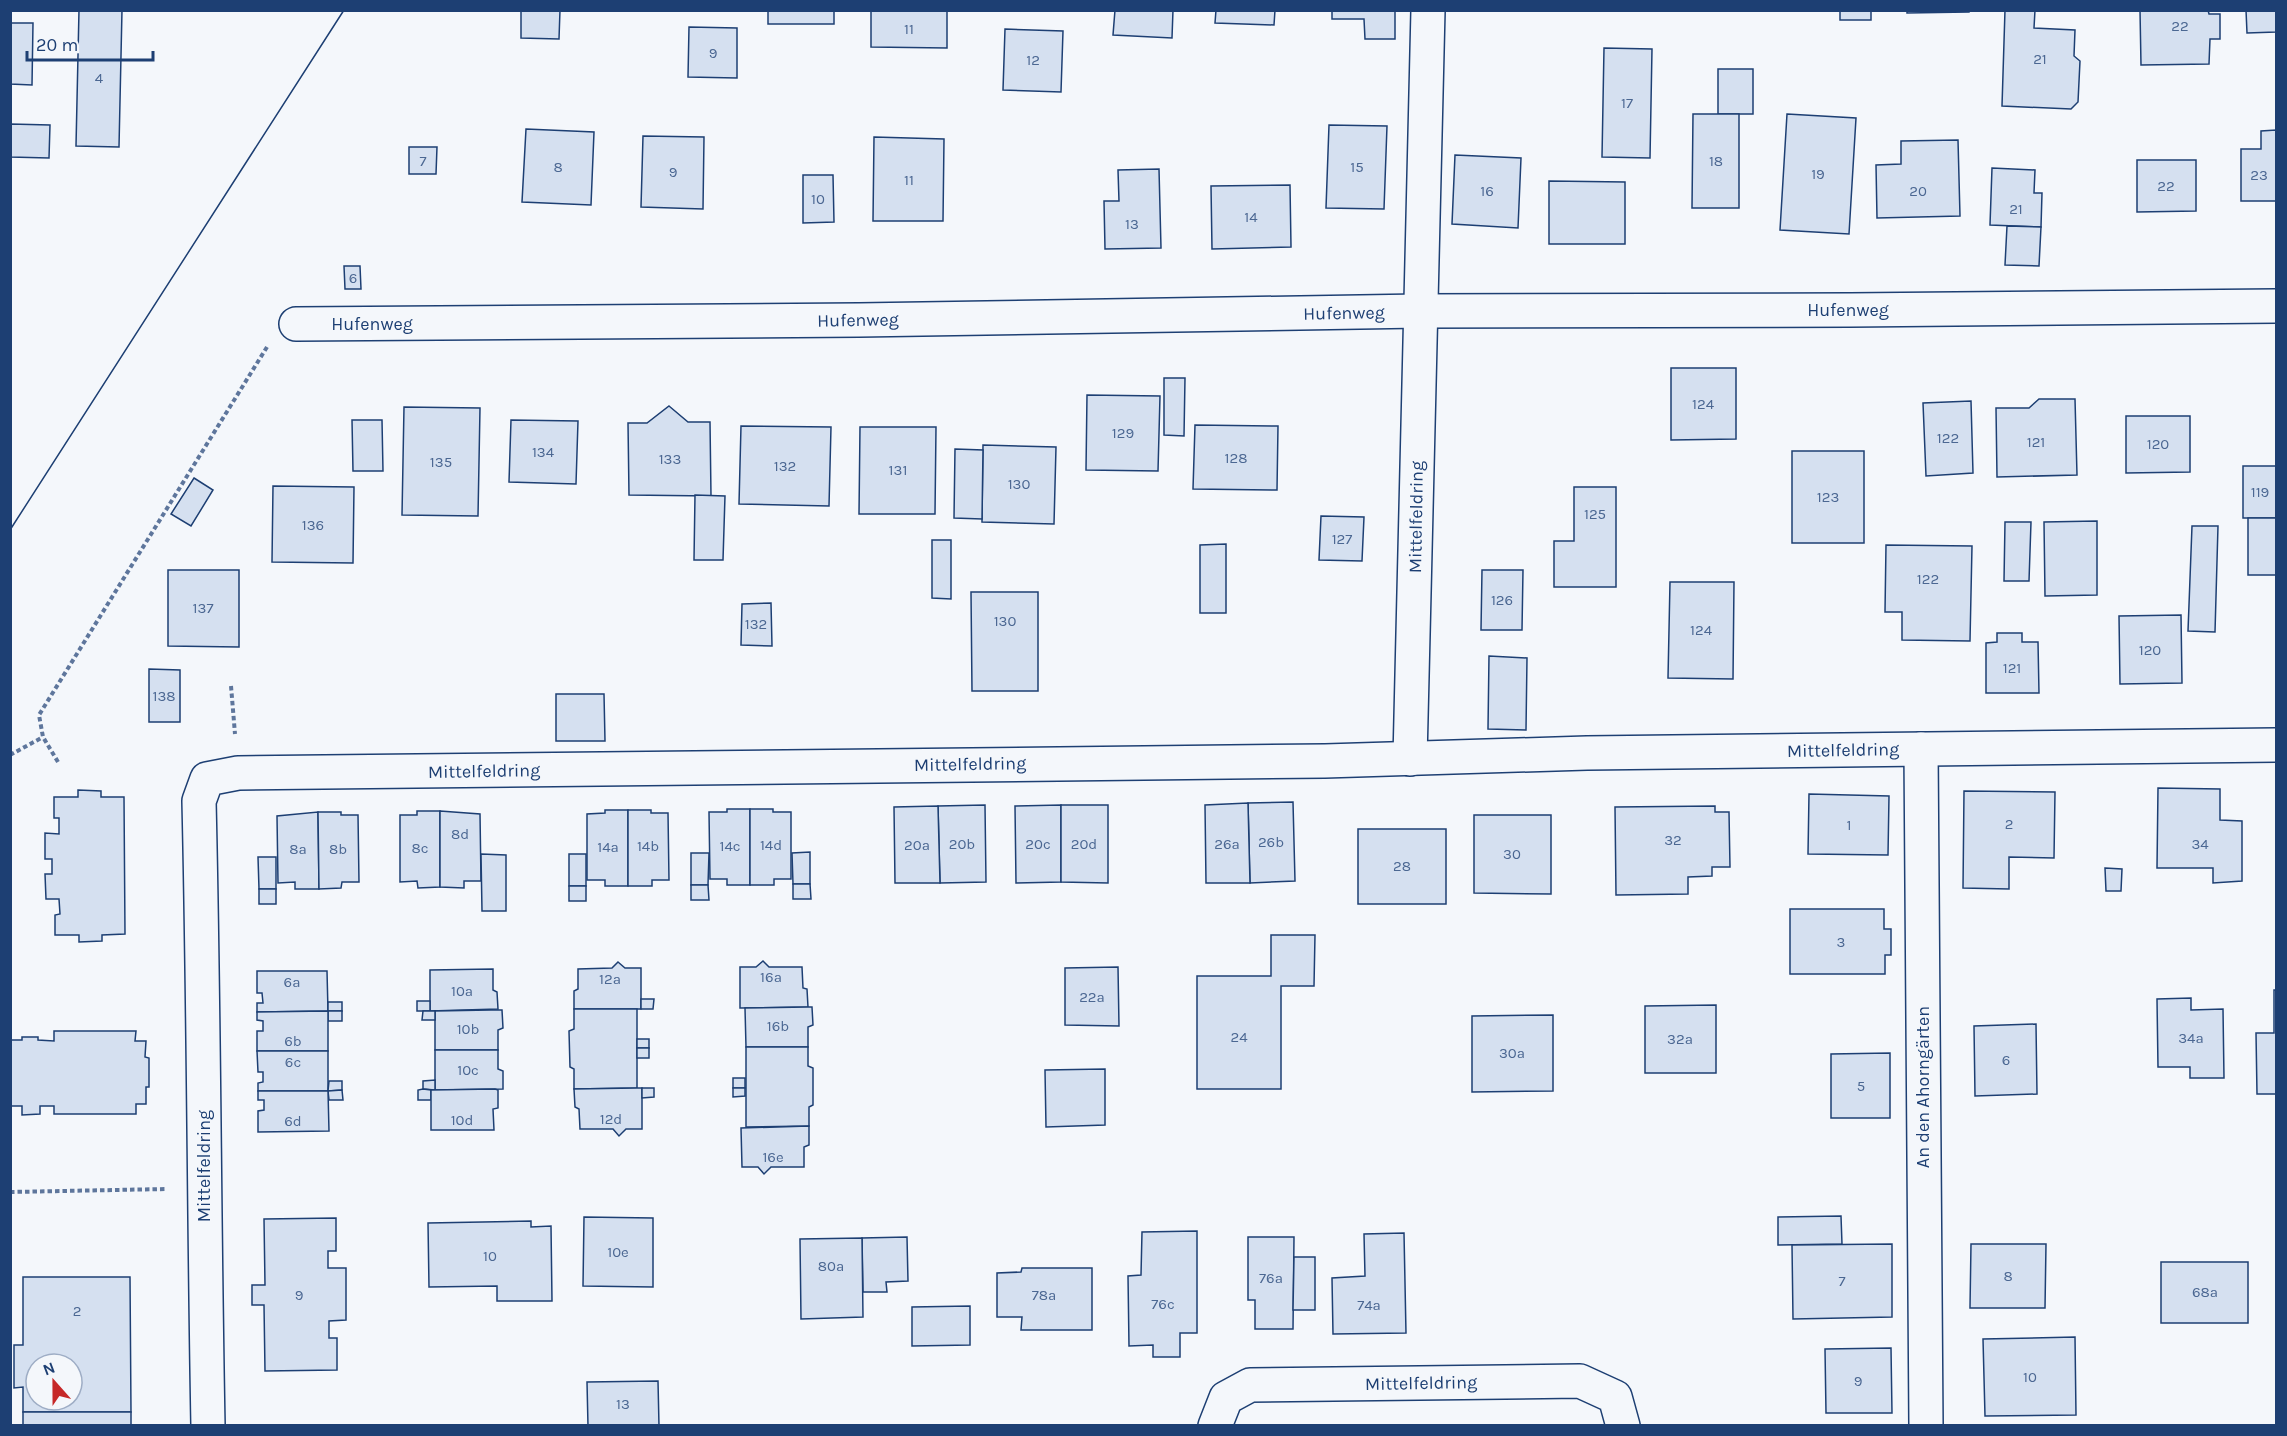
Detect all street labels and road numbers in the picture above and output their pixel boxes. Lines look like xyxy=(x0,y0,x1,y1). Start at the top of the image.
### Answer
street label: Hufenweg xyxy=(1807,299,1889,321)
street label: Hufenweg xyxy=(1303,301,1385,325)
street label: Hufenweg xyxy=(817,308,899,332)
street label: Hufenweg xyxy=(331,313,413,335)
street label: Mittelfeldring xyxy=(1404,461,1428,573)
street label: Mittelfeldring xyxy=(1787,738,1899,762)
street label: Mittelfeldring xyxy=(914,752,1026,776)
street label: Mittelfeldring xyxy=(428,759,540,783)
street label: An den Ahorngärten xyxy=(1912,1006,1934,1168)
street label: Mittelfeldring xyxy=(193,1110,215,1222)
street label: Mittelfeldring xyxy=(1365,1371,1477,1395)

